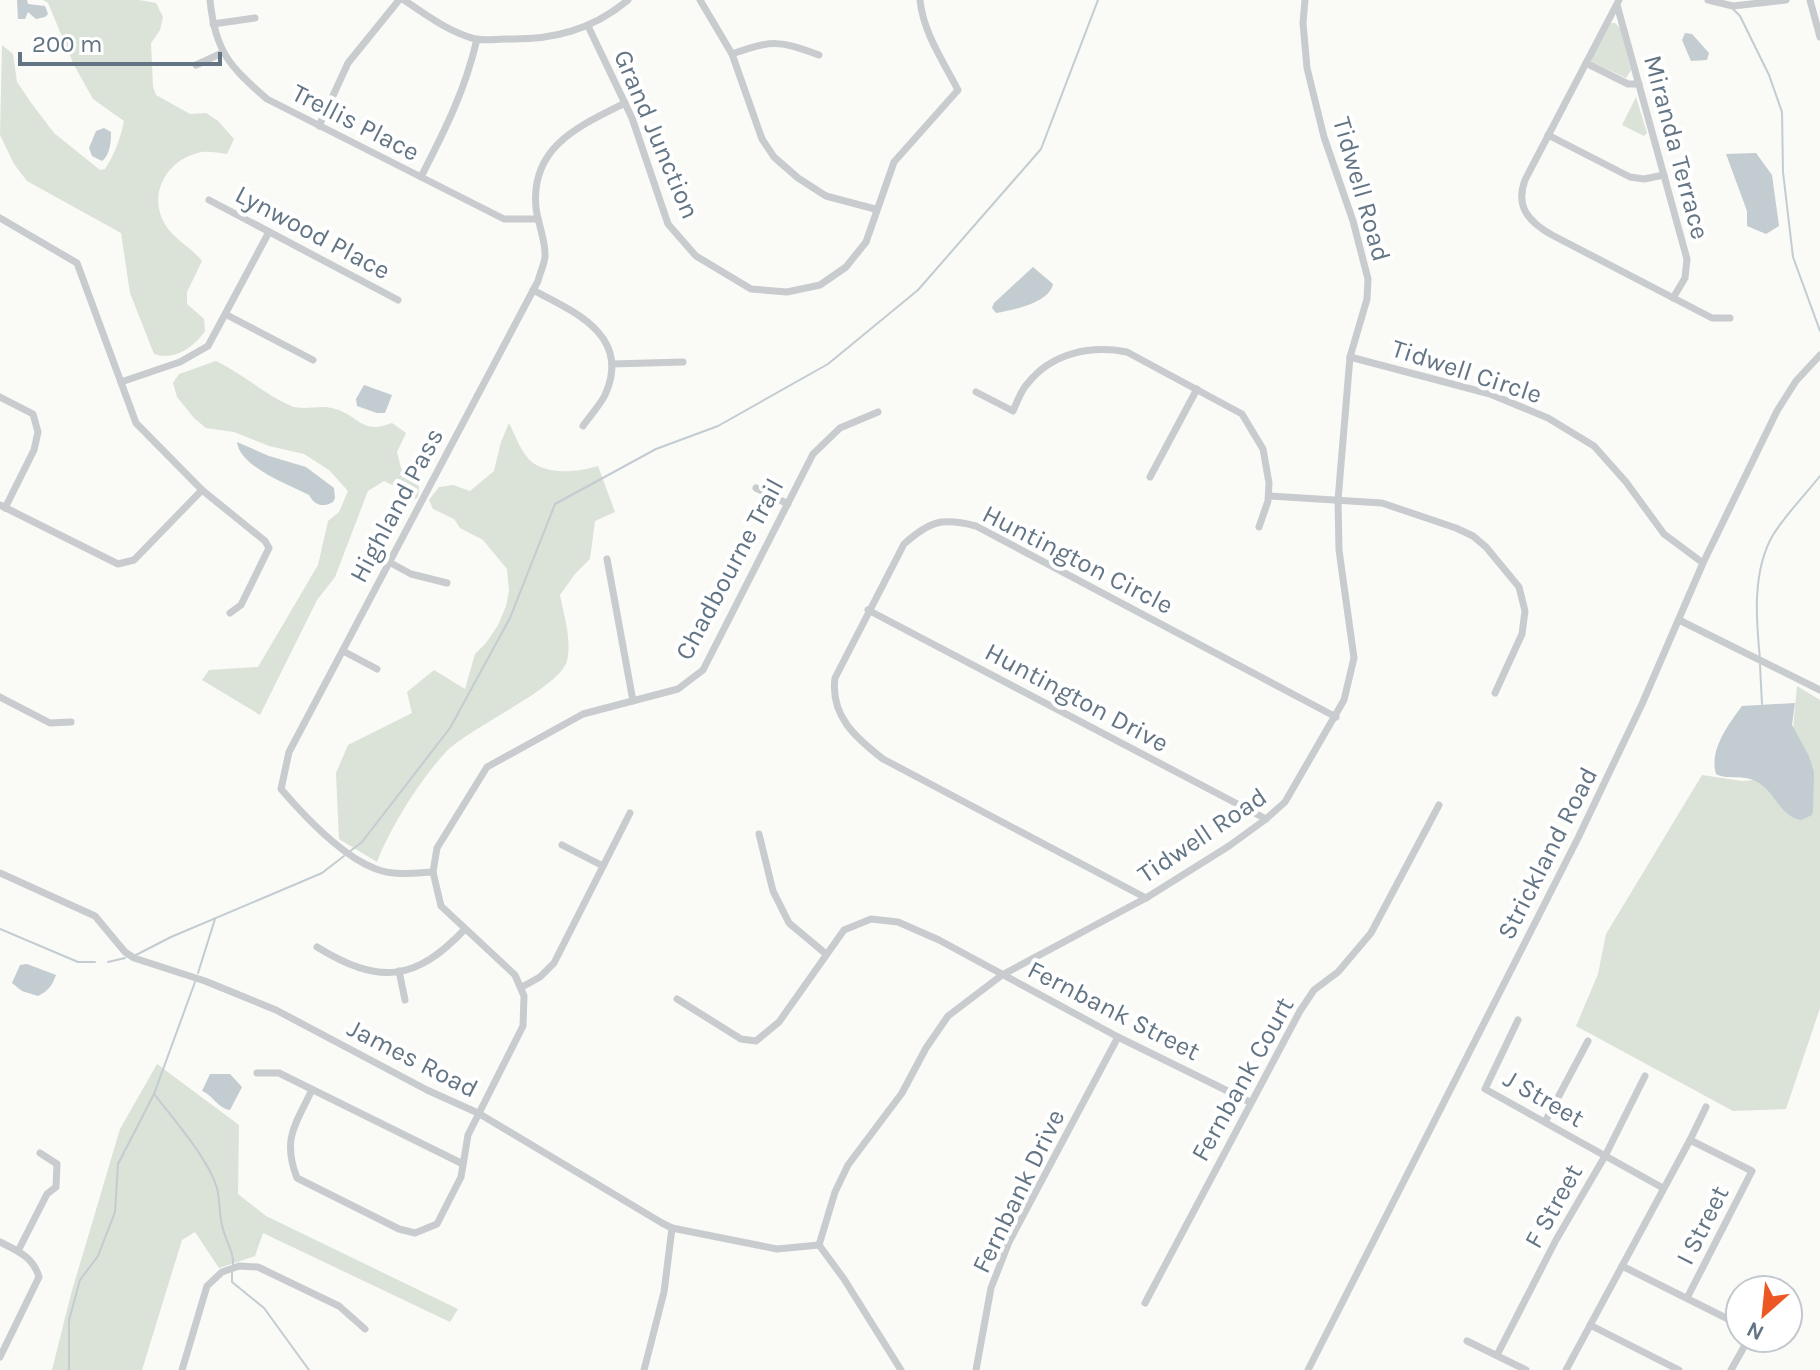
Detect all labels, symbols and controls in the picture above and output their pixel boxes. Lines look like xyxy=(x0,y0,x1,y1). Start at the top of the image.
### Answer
scale bar xyxy=(20,16,220,66)
text: 200 m xyxy=(32,30,103,58)
street label: Grand Junction xyxy=(607,45,706,223)
street label: Miranda Terrace xyxy=(1637,52,1716,243)
street label: Trellis Place xyxy=(287,77,425,168)
street label: Tidwell Road xyxy=(1326,113,1397,265)
street label: Lynwood Place xyxy=(230,179,395,286)
street label: Tidwell Circle xyxy=(1388,333,1546,410)
street label: Highland Pass xyxy=(343,423,450,588)
street label: Chadbourne Trail xyxy=(669,473,790,665)
street label: Huntington Circle xyxy=(977,498,1178,621)
street label: Huntington Drive xyxy=(980,636,1174,759)
street label: Strickland Road xyxy=(1491,762,1604,945)
street label: Tidwell Road xyxy=(1132,781,1273,890)
street label: Fernbank Street xyxy=(1023,954,1205,1067)
street label: Fernbank Court xyxy=(1185,992,1300,1167)
street label: James Road xyxy=(342,1012,483,1105)
street label: J Street xyxy=(1498,1063,1590,1134)
street label: Fernbank Drive xyxy=(965,1104,1071,1278)
street label: F Street xyxy=(1518,1159,1589,1254)
street label: I Street xyxy=(1669,1180,1736,1270)
north arrow xyxy=(1724,1274,1804,1354)
text: N xyxy=(1742,1316,1768,1346)

